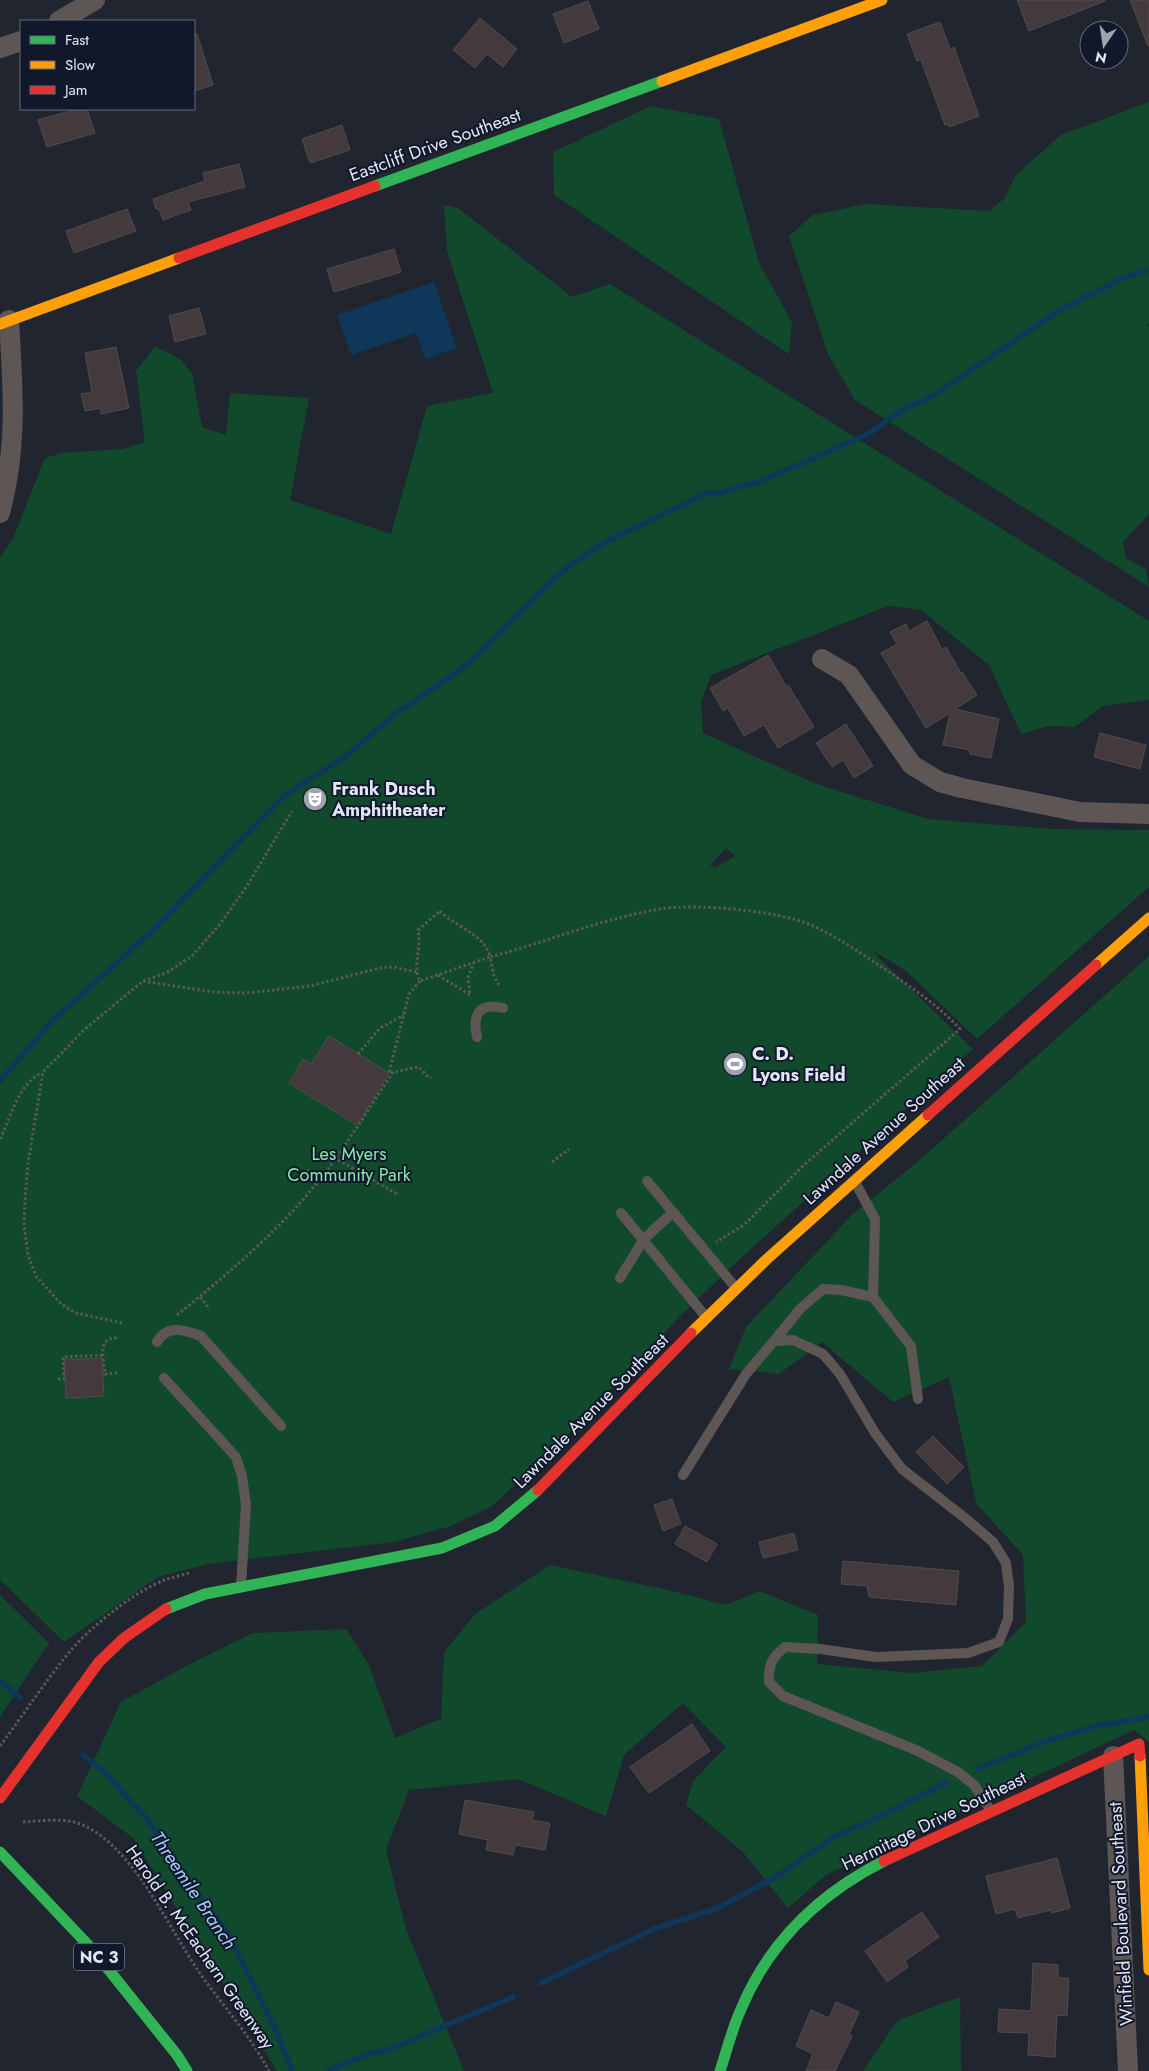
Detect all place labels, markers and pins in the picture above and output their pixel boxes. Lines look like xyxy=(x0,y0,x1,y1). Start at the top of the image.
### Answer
place label: Frank Dusch Amphitheater xyxy=(331,776,446,823)
theatre icon: Frank Dusch Amphitheater xyxy=(302,786,328,812)
place label: C. D. Lyons Field xyxy=(752,1041,846,1088)
sports icon: C. D. Lyons Field xyxy=(722,1051,748,1077)

